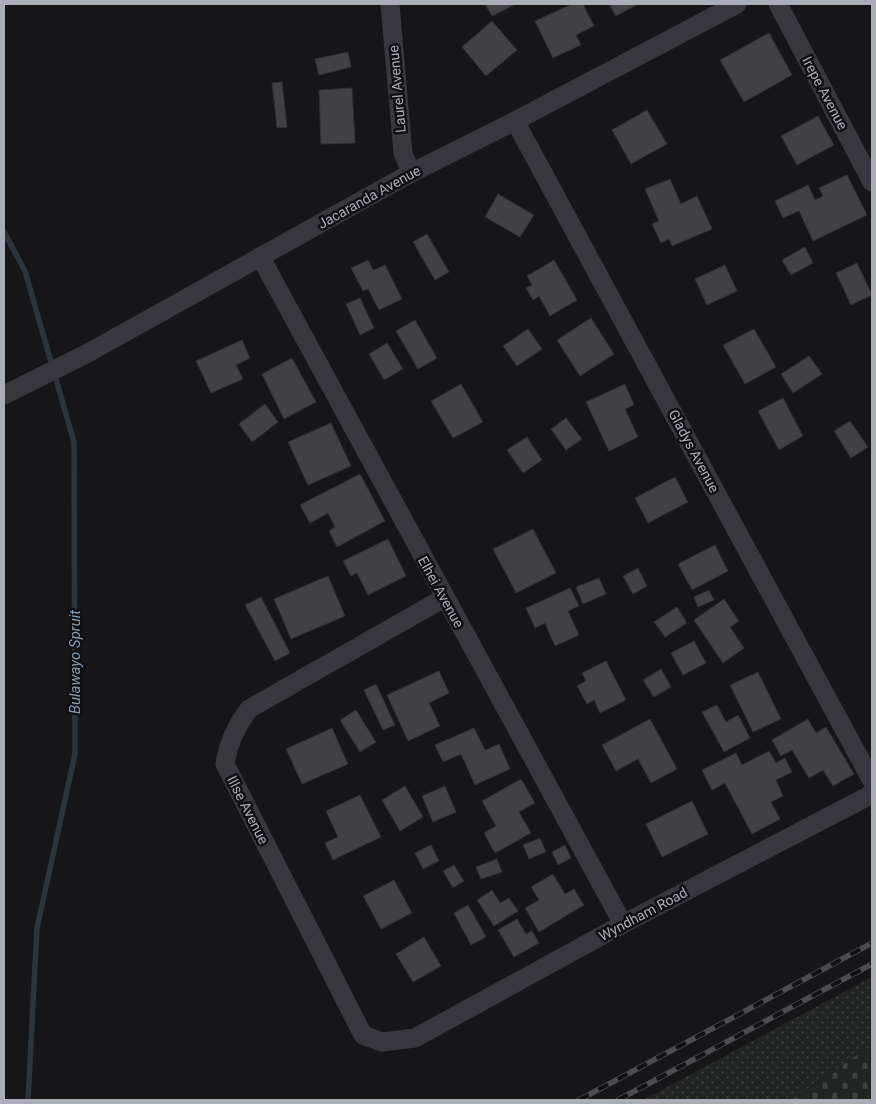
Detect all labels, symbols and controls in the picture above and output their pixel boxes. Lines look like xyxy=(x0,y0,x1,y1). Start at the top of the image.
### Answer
street label: Laurel Avenue xyxy=(385,45,409,133)
street label: Irepe Avenue xyxy=(799,54,851,132)
street label: Jacaranda Avenue xyxy=(315,162,423,232)
street label: Gladys Avenue xyxy=(665,407,723,495)
street label: Elhei Avenue xyxy=(415,554,467,630)
water label: Bulawayo Spruit xyxy=(66,610,84,714)
street label: Illse Avenue xyxy=(224,773,272,847)
street label: Wyndham Road xyxy=(596,884,690,944)

